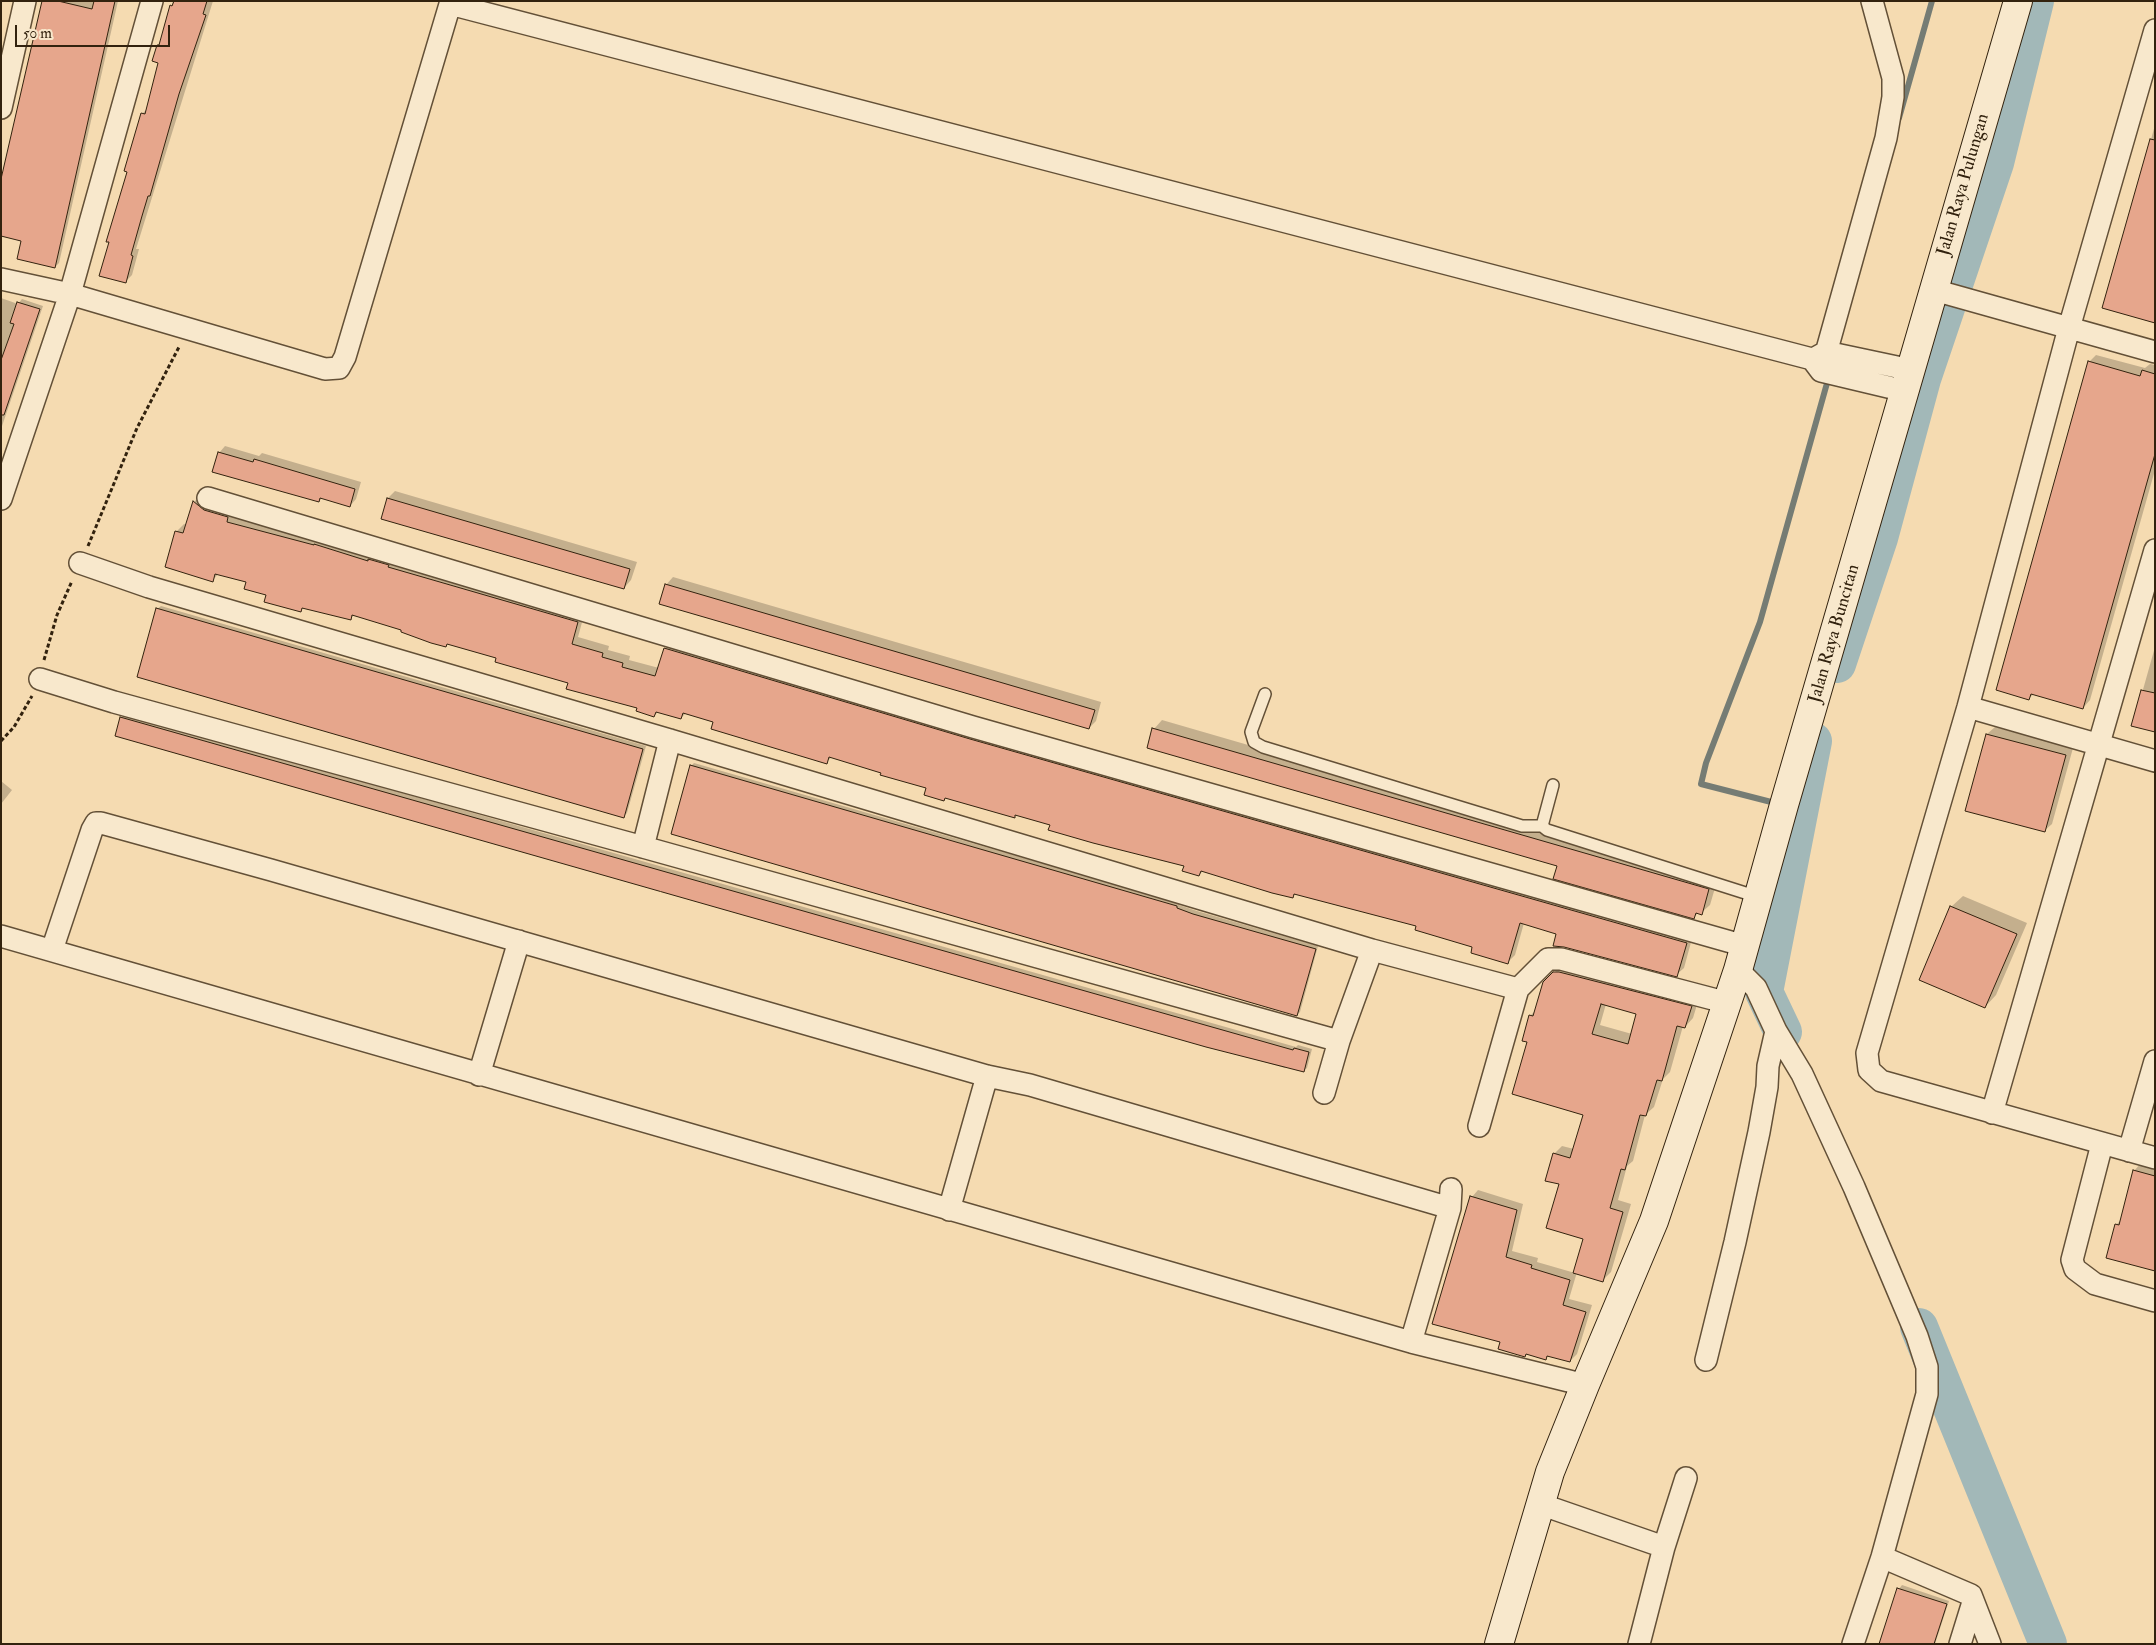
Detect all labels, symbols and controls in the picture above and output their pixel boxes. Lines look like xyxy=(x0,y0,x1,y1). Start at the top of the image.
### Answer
scale bar xyxy=(18,15,172,47)
text: 50 m xyxy=(23,24,52,43)
street label: Jalan Raya Pulungan xyxy=(1933,111,1995,259)
street label: Jalan Raya Buncitan xyxy=(1805,562,1865,706)

